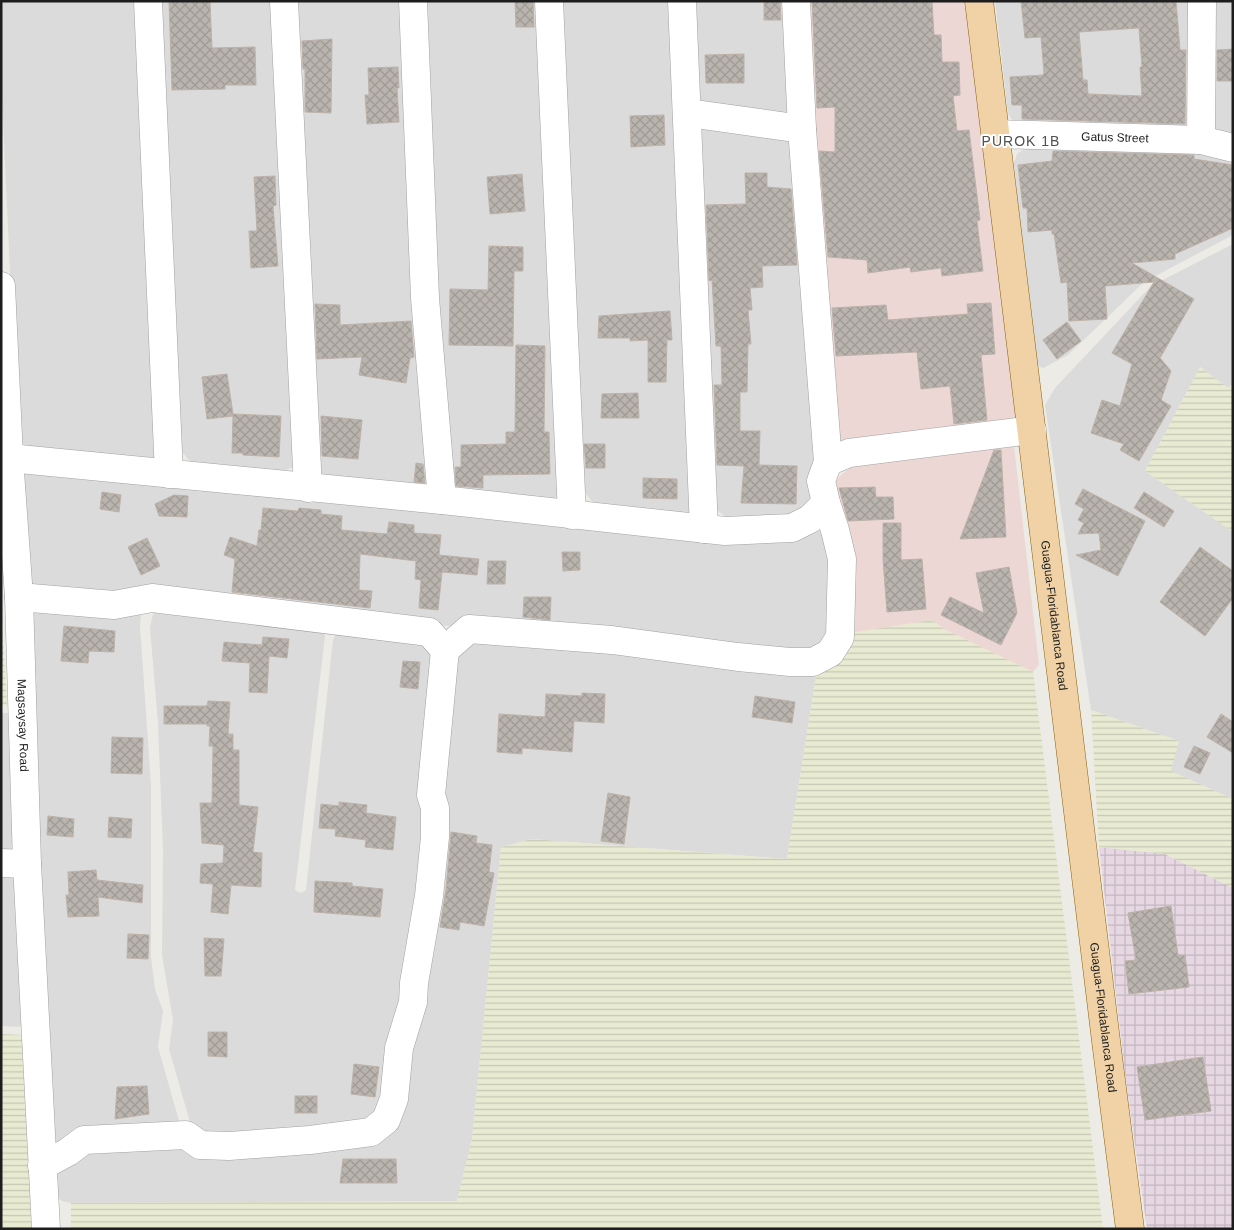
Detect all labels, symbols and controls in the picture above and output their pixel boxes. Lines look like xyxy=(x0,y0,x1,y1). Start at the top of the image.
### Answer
street label: Gatus Street xyxy=(1081,129,1150,145)
district label: PUROK 1B xyxy=(982,133,1060,149)
street label: Guagua-Floridablanca Road xyxy=(1038,540,1070,691)
street label: Magsaysay Road xyxy=(14,679,31,772)
street label: Guagua-Floridablanca Road xyxy=(1087,942,1119,1093)

